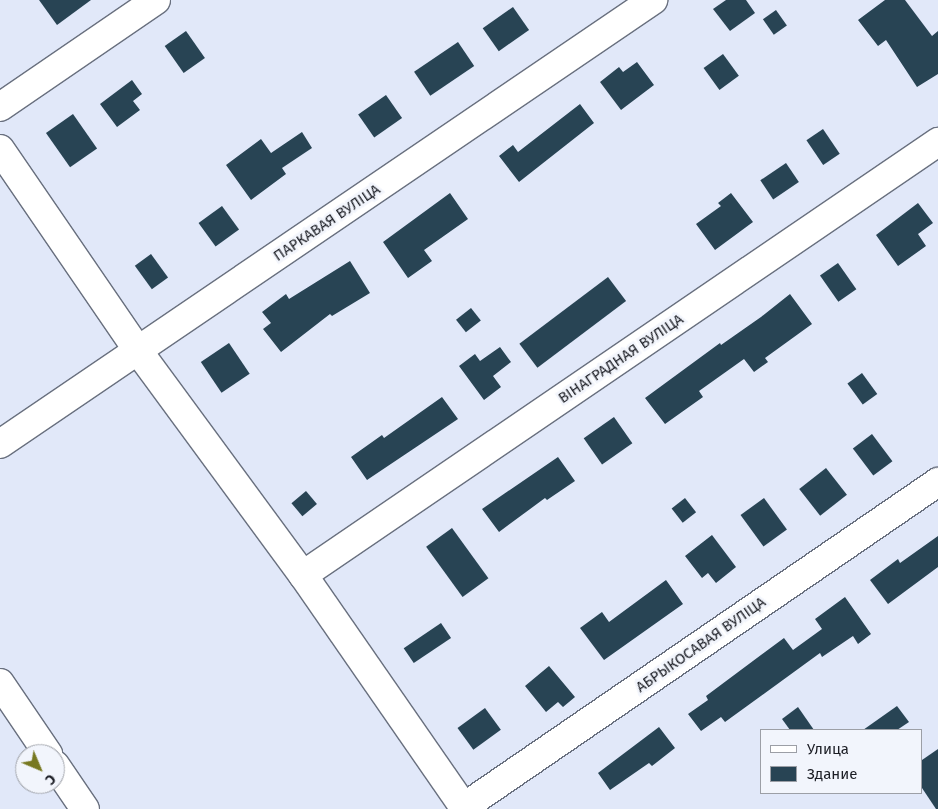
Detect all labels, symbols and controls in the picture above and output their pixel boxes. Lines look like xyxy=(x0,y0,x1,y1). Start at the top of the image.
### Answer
street label: ПАРКАВАЯ ВУЛІЦА xyxy=(270,181,384,265)
street label: ВІНАГРАДНАЯ ВУЛІЦА xyxy=(555,310,687,408)
street label: АБРЫКОСАВАЯ ВУЛІЦА xyxy=(633,593,769,697)
legend xyxy=(760,729,923,794)
text: Улица xyxy=(807,740,849,758)
north arrow xyxy=(15,744,65,794)
text: Здание xyxy=(807,765,857,783)
text: С xyxy=(41,770,59,788)

